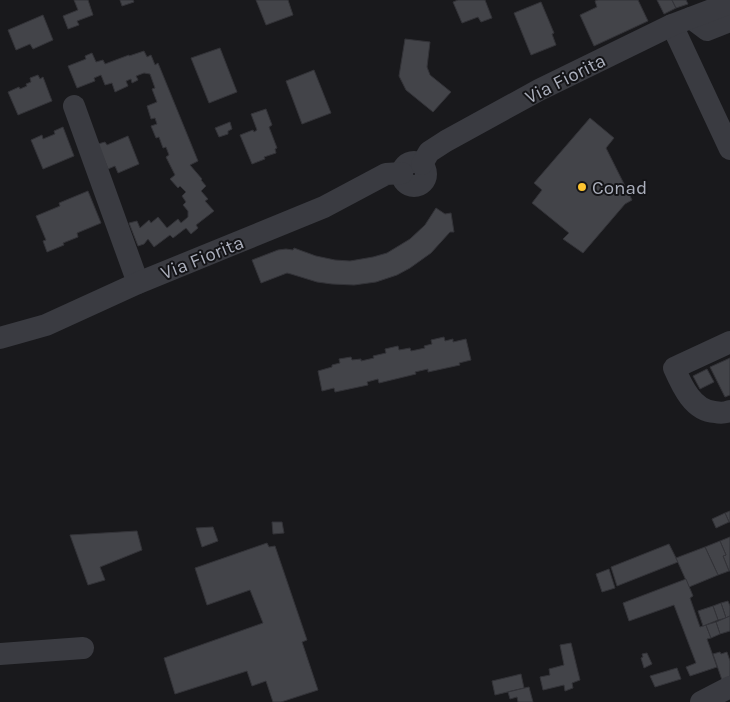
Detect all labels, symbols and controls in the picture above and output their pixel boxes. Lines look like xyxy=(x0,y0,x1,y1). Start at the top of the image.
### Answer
street label: Via Fiorita xyxy=(521,49,609,109)
place label: Conad xyxy=(592,177,647,199)
marker: Conad xyxy=(576,181,588,193)
street label: Via Fiorita xyxy=(158,231,247,285)

